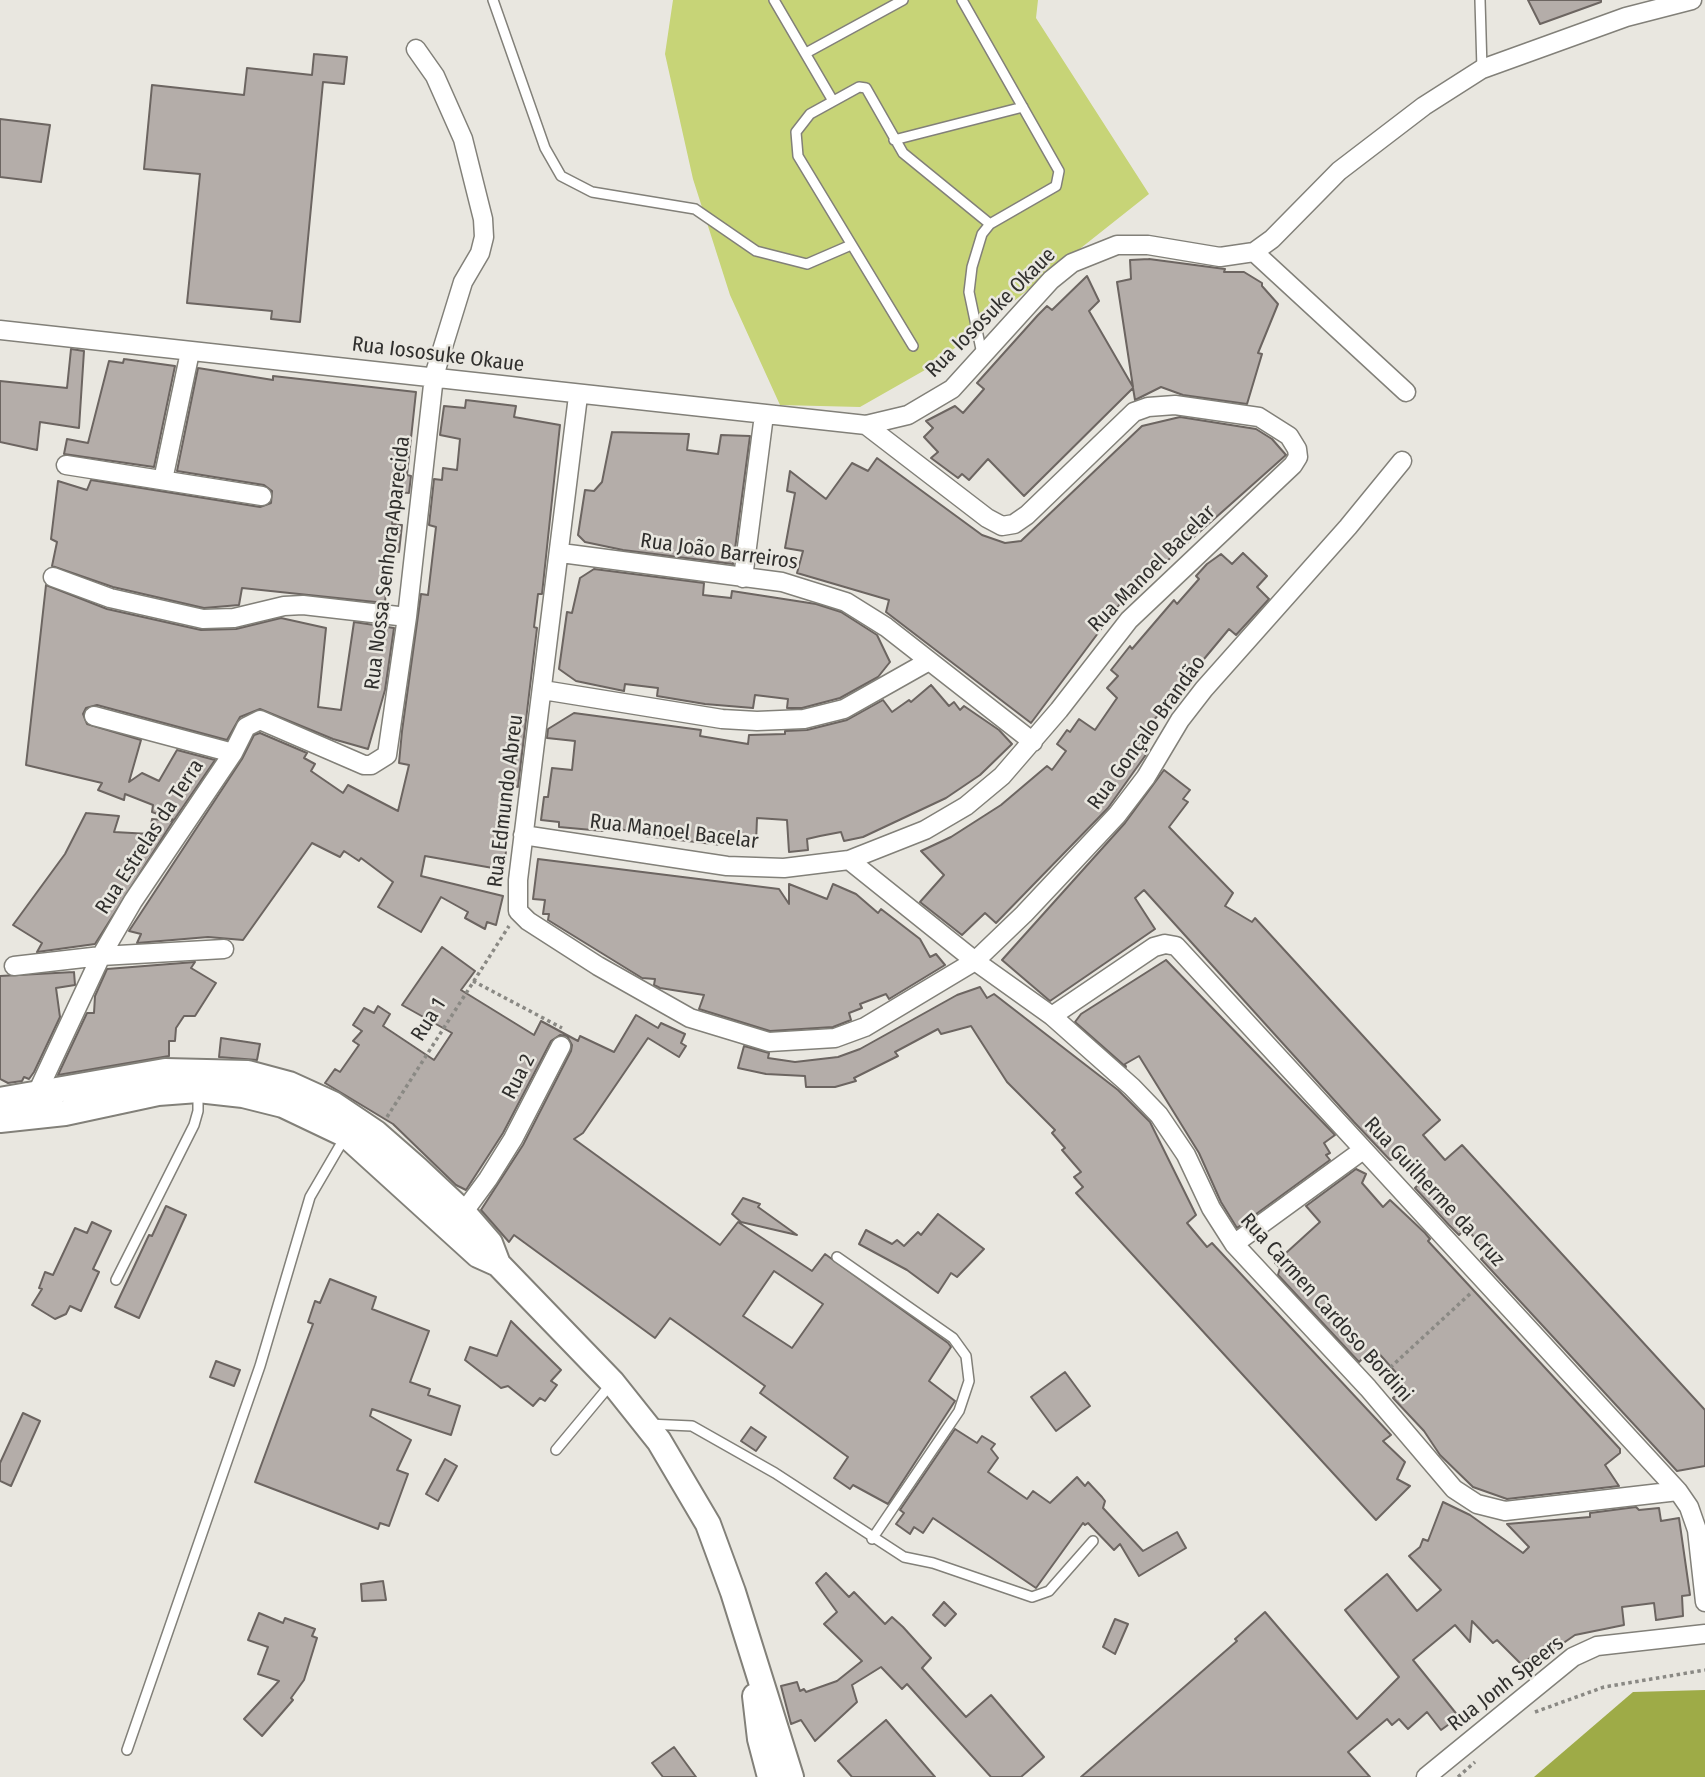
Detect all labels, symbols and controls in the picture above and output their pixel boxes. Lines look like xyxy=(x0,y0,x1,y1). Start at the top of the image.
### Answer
street label: Rua Iososuke Okaue xyxy=(921,243,1061,383)
street label: Rua Iososuke Okaue xyxy=(350,332,526,378)
street label: Rua Nossa Senhora Aparecida xyxy=(360,435,416,691)
street label: Rua Manoel Bacelar xyxy=(1083,500,1221,638)
street label: Rua João Barreiros xyxy=(639,528,799,576)
street label: Rua Gonçalo Brandão xyxy=(1083,651,1211,815)
street label: Rua Edmundo Abreu xyxy=(483,713,529,889)
street label: Rua Estrelas da Terra xyxy=(91,755,209,919)
street label: Rua Manoel Bacelar xyxy=(588,809,760,855)
street label: Rua 1 xyxy=(406,994,452,1046)
street label: Rua 2 xyxy=(497,1050,541,1104)
street label: Rua Guilherme da Cruz xyxy=(1358,1112,1510,1272)
street label: Rua Carmen Cardoso Bordini xyxy=(1235,1208,1417,1408)
street label: Rua Jonh Speers xyxy=(1443,1631,1569,1737)

